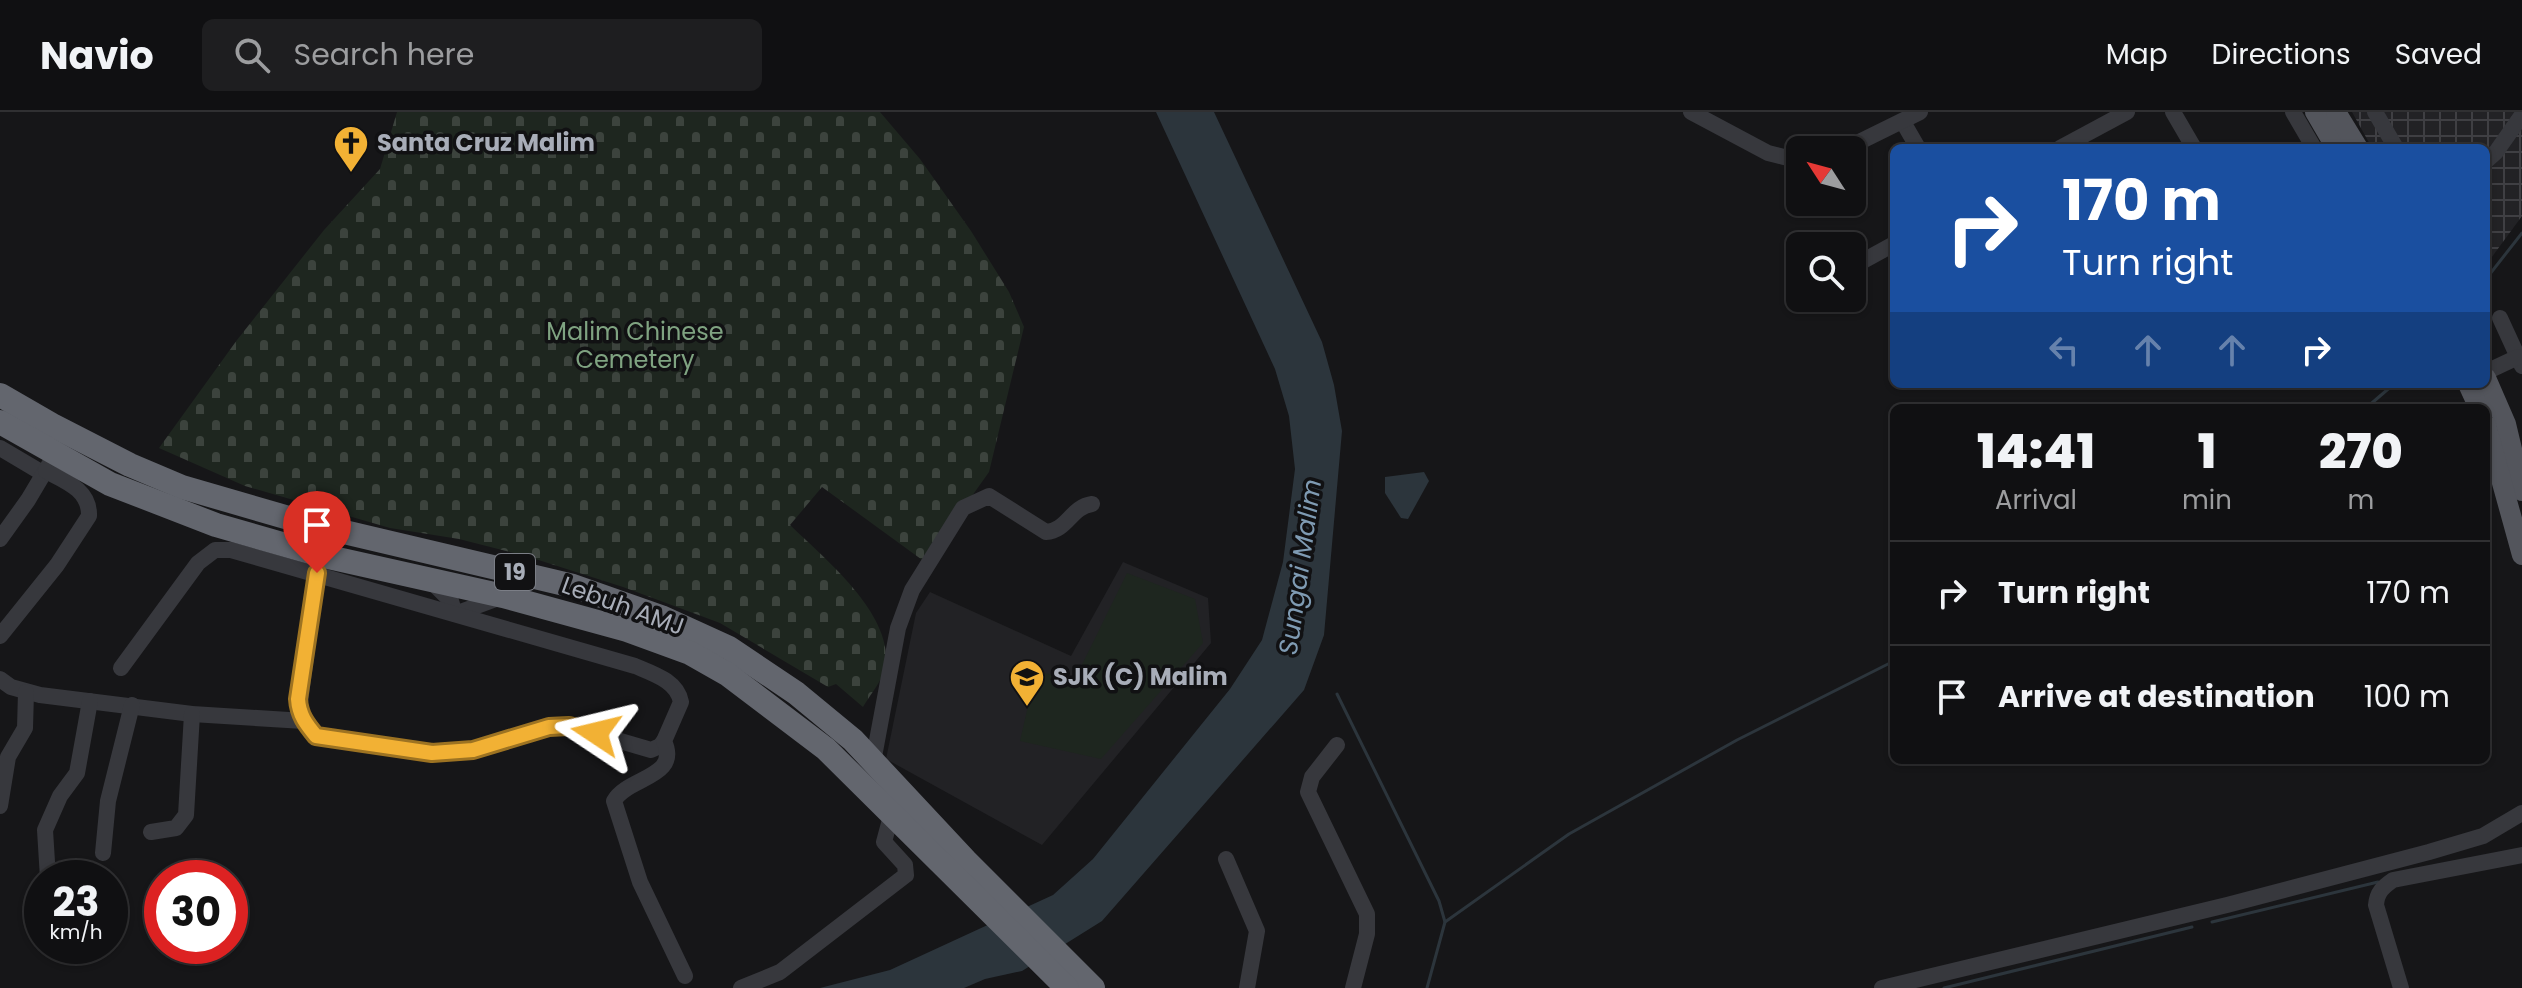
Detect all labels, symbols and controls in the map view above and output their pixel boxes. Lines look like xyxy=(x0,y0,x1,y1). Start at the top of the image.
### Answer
search box xyxy=(202,19,762,91)
text: Navio xyxy=(40,29,154,82)
icon: search xyxy=(230,33,274,77)
text: Search here xyxy=(294,33,474,76)
text: Map xyxy=(2106,35,2168,74)
text: Directions xyxy=(2212,35,2351,74)
text: Saved xyxy=(2395,35,2482,74)
church icon: Santa Cruz Malim xyxy=(332,124,370,174)
place label: Santa Cruz Malim xyxy=(377,126,595,159)
north arrow xyxy=(1786,136,1866,216)
map controls xyxy=(1786,136,1866,312)
text: 170 m xyxy=(2062,161,2221,240)
icon: right xyxy=(1930,176,2034,280)
button: search xyxy=(1786,232,1866,312)
text: Turn right xyxy=(2062,237,2233,288)
park label: Malim Chinese Cemetery xyxy=(546,315,724,376)
icon: left xyxy=(2042,328,2086,372)
icon: ahead xyxy=(2126,328,2170,372)
icon: ahead xyxy=(2210,328,2254,372)
icon: right xyxy=(2294,328,2338,372)
text: 14:41 xyxy=(1977,418,2095,485)
text: 1 xyxy=(2198,418,2216,485)
text: 270 xyxy=(2319,418,2403,485)
water label: Sungai Malim xyxy=(1270,477,1330,657)
text: Arrival xyxy=(1995,482,2077,518)
text: min xyxy=(2182,482,2232,518)
text: m xyxy=(2348,482,2374,518)
pin xyxy=(283,491,351,573)
icon: arrive xyxy=(295,503,339,547)
road number: 19 xyxy=(495,554,535,590)
street label: Lebuh AMJ xyxy=(557,568,689,643)
icon: right xyxy=(1930,571,1974,615)
text: Turn right xyxy=(1998,571,2150,614)
text: 170 m xyxy=(2366,571,2450,614)
school or university icon: SJK (C) Malim xyxy=(1008,658,1046,708)
place label: SJK (C) Malim xyxy=(1053,660,1228,693)
icon: arrive xyxy=(1930,675,1974,719)
text: Arrive at destination xyxy=(1998,675,2315,718)
text: 100 m xyxy=(2364,675,2450,718)
position arrow xyxy=(554,691,638,775)
speed limit sign: 30 xyxy=(144,860,248,964)
text: 23 xyxy=(52,874,100,930)
text: km/h xyxy=(49,918,103,946)

